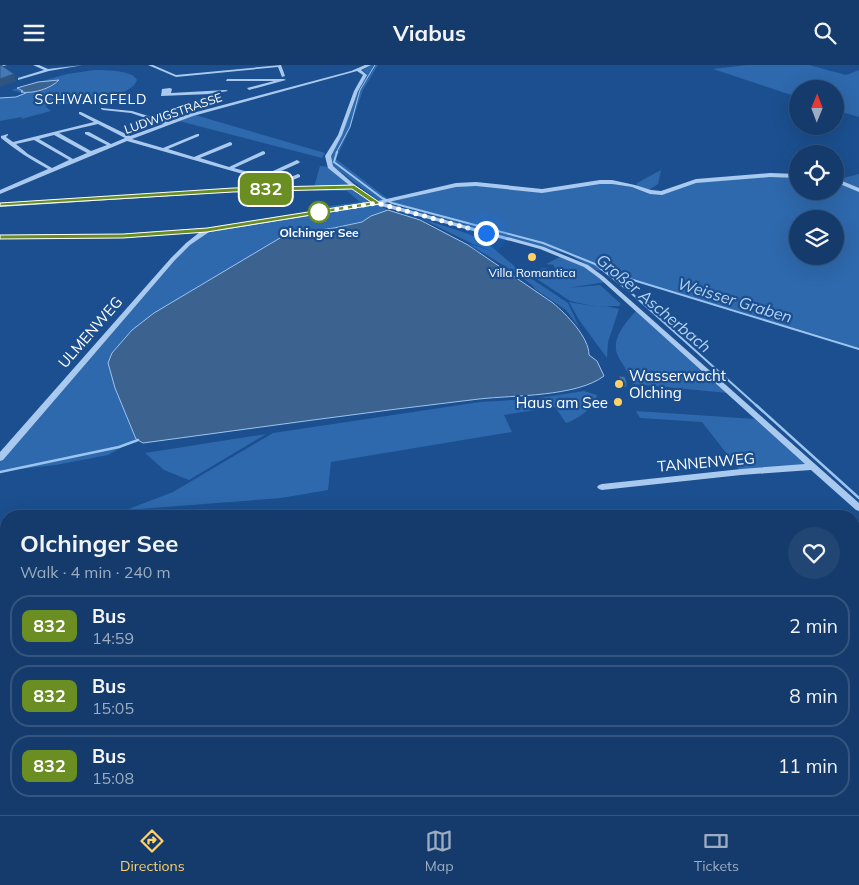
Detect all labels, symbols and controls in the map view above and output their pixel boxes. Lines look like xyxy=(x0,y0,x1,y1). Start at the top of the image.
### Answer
icon: menu xyxy=(20,19,48,47)
text: Viabus xyxy=(393,19,466,47)
icon: search xyxy=(811,19,839,47)
north arrow xyxy=(789,80,844,135)
map controls xyxy=(789,80,844,265)
street label: LUDWIGSTRASSE xyxy=(122,89,224,137)
district label: SCHWAIGFELD xyxy=(34,90,148,108)
button: locate xyxy=(789,145,844,200)
line badge: 832 xyxy=(237,173,295,205)
text: 832 xyxy=(250,177,282,200)
marker: Olchinger See xyxy=(308,201,330,223)
button: layers xyxy=(789,210,844,265)
your location xyxy=(474,221,499,246)
place label: Olchinger See xyxy=(279,225,359,240)
water label: Großer Ascherbach xyxy=(593,249,715,357)
marker: Villa Romantica xyxy=(526,251,538,263)
place label: Villa Romantica xyxy=(488,265,576,280)
water label: Weisser Graben xyxy=(675,273,795,327)
street label: ULMENWEG xyxy=(54,292,126,372)
place label: Wasserwacht Olching xyxy=(629,366,726,402)
marker: Wasserwacht Olching xyxy=(613,378,625,390)
place label: Haus am See xyxy=(516,393,608,412)
marker: Haus am See xyxy=(612,396,624,408)
street label: TANNENWEG xyxy=(656,448,756,476)
button: heart xyxy=(788,527,840,579)
text: Olchinger See xyxy=(20,528,178,558)
text: Walk · 4 min · 240 m xyxy=(20,562,171,582)
text: Bus xyxy=(92,604,126,628)
text: 832 xyxy=(33,614,66,637)
text: 2 min xyxy=(789,614,838,638)
text: 14:59 xyxy=(92,628,134,648)
text: Bus xyxy=(92,674,126,698)
text: 832 xyxy=(33,684,66,707)
text: 8 min xyxy=(789,684,838,708)
text: 15:05 xyxy=(92,698,134,718)
text: Bus xyxy=(92,744,126,768)
text: 832 xyxy=(33,754,66,777)
text: 11 min xyxy=(778,754,838,778)
text: 15:08 xyxy=(92,768,134,788)
tab: Directions xyxy=(120,827,185,875)
tab: Map xyxy=(425,827,454,875)
tab: Tickets xyxy=(694,827,739,875)

